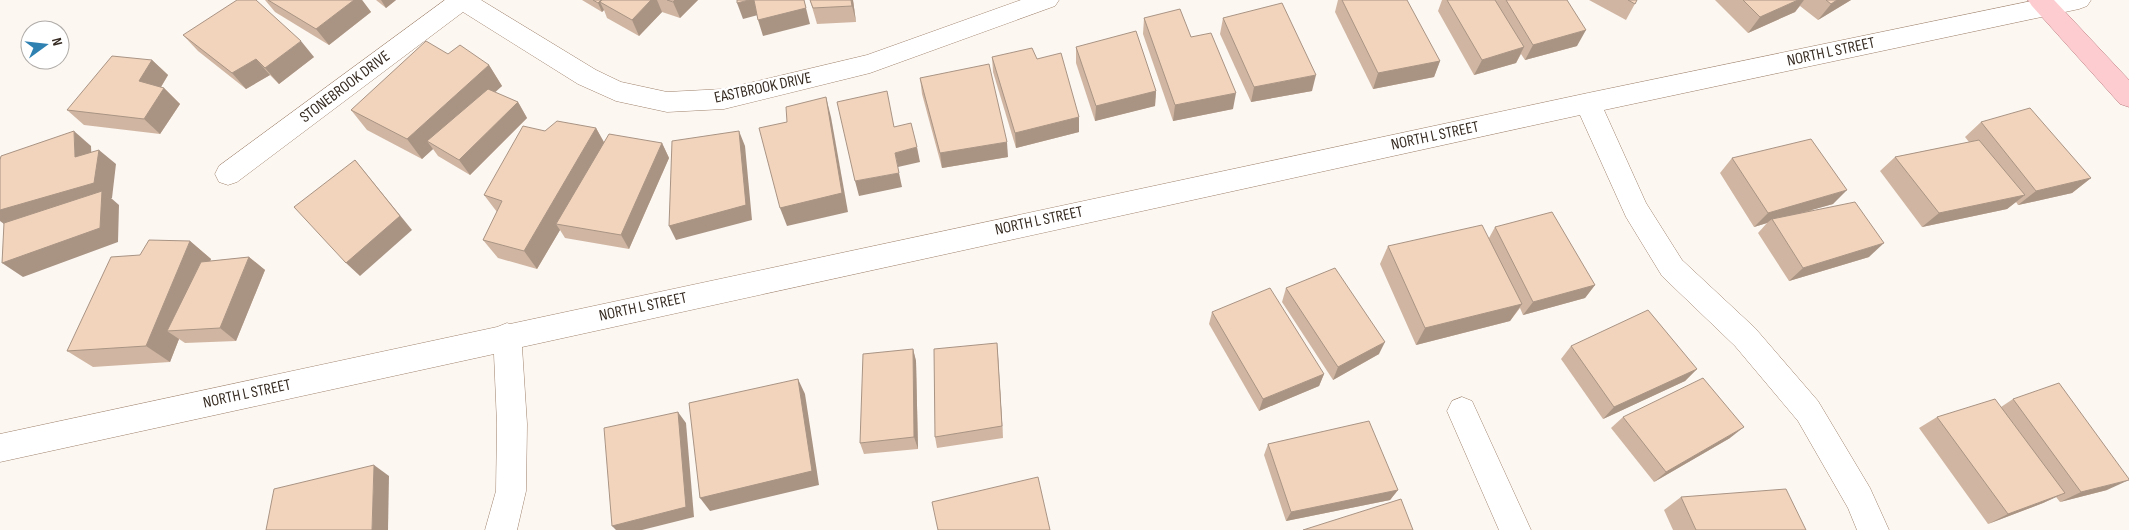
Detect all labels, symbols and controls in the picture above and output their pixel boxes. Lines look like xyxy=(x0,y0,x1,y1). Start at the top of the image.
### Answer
north arrow xyxy=(20,20,70,70)
street label: NORTH L STREET xyxy=(1785,33,1877,71)
text: N xyxy=(48,36,66,48)
street label: STONEBROOK DRIVE xyxy=(296,47,394,127)
street label: EASTBROOK DRIVE xyxy=(713,68,813,108)
street label: NORTH L STREET xyxy=(1389,117,1481,155)
street label: NORTH L STREET xyxy=(993,202,1085,240)
street label: NORTH L STREET xyxy=(597,288,689,326)
street label: NORTH L STREET xyxy=(201,375,293,413)

